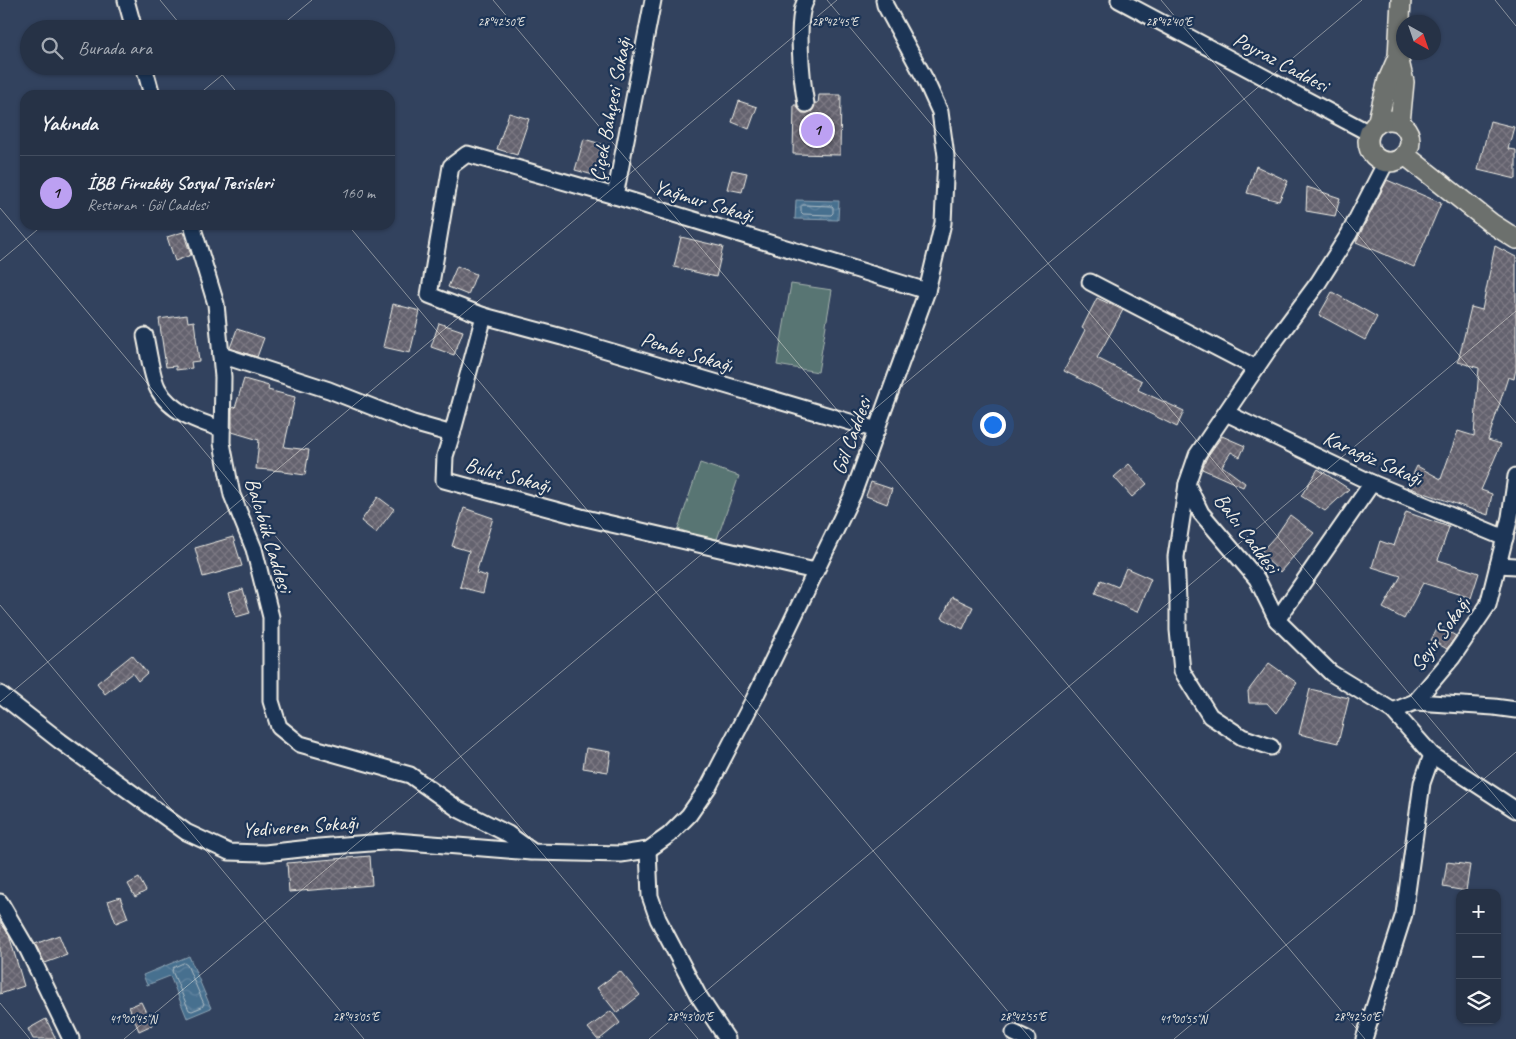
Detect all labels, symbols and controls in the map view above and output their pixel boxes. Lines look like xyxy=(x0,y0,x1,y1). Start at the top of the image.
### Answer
text: 28°42'50"E xyxy=(478,14,526,30)
text: 28°42'45"E xyxy=(812,14,860,30)
text: 28°42'40"E xyxy=(1146,14,1194,30)
north arrow xyxy=(1396,15,1441,60)
search box xyxy=(20,20,395,75)
street label: Poyraz Caddesi xyxy=(1229,26,1336,99)
icon: search xyxy=(38,34,66,62)
street label: Çiçek Bahçesi Sokağı xyxy=(583,34,637,183)
text: Burada ara xyxy=(78,36,152,60)
text: Yakında xyxy=(40,110,98,136)
pin: 1 xyxy=(801,111,833,149)
text: İBB Firuzköy Sosyal Tesisleri xyxy=(87,171,273,195)
street label: Yağmur Sokağı xyxy=(651,173,758,229)
text: 1 xyxy=(52,183,60,203)
text: 160 m xyxy=(341,183,375,203)
text: Restoran · Göl Caddesi xyxy=(87,195,208,215)
street label: Pembe Sokağı xyxy=(638,326,737,379)
street label: Göl Caddesi xyxy=(825,391,878,478)
your location xyxy=(980,412,1006,438)
street label: Karagöz Sokağı xyxy=(1319,425,1428,492)
street label: Bulut Sokağı xyxy=(462,451,555,499)
street label: Balcıbük Caddesi xyxy=(239,475,300,598)
street label: Balcı Caddesi xyxy=(1208,488,1287,581)
street label: Seyir Sokağı xyxy=(1404,591,1476,677)
street label: Yediveren Sokağı xyxy=(241,809,360,843)
map controls xyxy=(1456,889,1501,1024)
button: + xyxy=(1456,889,1501,934)
button: − xyxy=(1456,934,1501,979)
button: layers xyxy=(1456,979,1501,1024)
text: 28°43'05"E xyxy=(333,1009,381,1025)
text: 28°43'00"E xyxy=(667,1009,715,1025)
text: 28°42'55"E xyxy=(1000,1009,1048,1025)
text: 28°42'50"E xyxy=(1334,1009,1382,1025)
text: 41°00'45"N xyxy=(109,1011,158,1027)
text: 41°00'55"N xyxy=(1159,1011,1208,1027)

